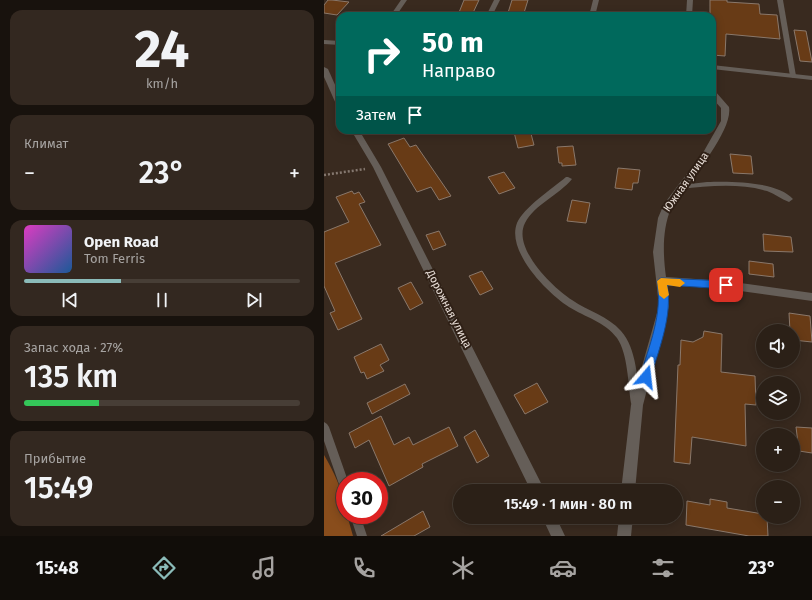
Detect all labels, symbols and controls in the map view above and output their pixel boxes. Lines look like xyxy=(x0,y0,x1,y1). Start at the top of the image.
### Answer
text: 24 xyxy=(135,18,189,81)
text: 50 m xyxy=(422,26,484,59)
icon: right xyxy=(356,28,408,80)
text: Направо xyxy=(422,60,496,82)
text: km/h xyxy=(146,76,178,91)
icon: arrive xyxy=(404,104,426,126)
text: Затем xyxy=(356,106,396,124)
text: Климат xyxy=(24,136,68,151)
street label: Южная улица xyxy=(661,150,711,214)
text: 23° xyxy=(139,155,185,191)
text: − xyxy=(24,160,35,187)
text: + xyxy=(289,160,300,187)
text: Open Road xyxy=(84,233,159,251)
text: Tom Ferris xyxy=(84,251,145,266)
street label: Дорожная улица xyxy=(423,267,474,350)
pin xyxy=(709,268,743,302)
icon: arrive xyxy=(715,274,737,296)
icon: previous xyxy=(59,289,81,311)
icon: pause xyxy=(151,289,173,311)
icon: next xyxy=(243,289,265,311)
map controls xyxy=(756,324,800,524)
button: sound xyxy=(756,324,800,368)
text: Запас хода · 27% xyxy=(24,340,123,355)
position arrow xyxy=(625,356,667,398)
text: 135 km xyxy=(24,359,118,395)
button: layers xyxy=(756,376,800,420)
button: + xyxy=(756,428,800,472)
text: Прибытие xyxy=(24,451,86,466)
text: 15:49 xyxy=(24,470,93,506)
speed limit sign: 30 xyxy=(336,472,388,524)
button: − xyxy=(756,480,800,524)
text: 15:49 · 1 мин · 80 m xyxy=(504,495,632,513)
icon: directions xyxy=(150,554,178,582)
icon: music xyxy=(250,554,278,582)
icon: phone xyxy=(350,554,378,582)
icon: climate xyxy=(449,554,477,582)
icon: car xyxy=(549,554,577,582)
icon: filters xyxy=(649,554,677,582)
text: 15:48 xyxy=(36,557,79,579)
text: 23° xyxy=(748,557,776,579)

